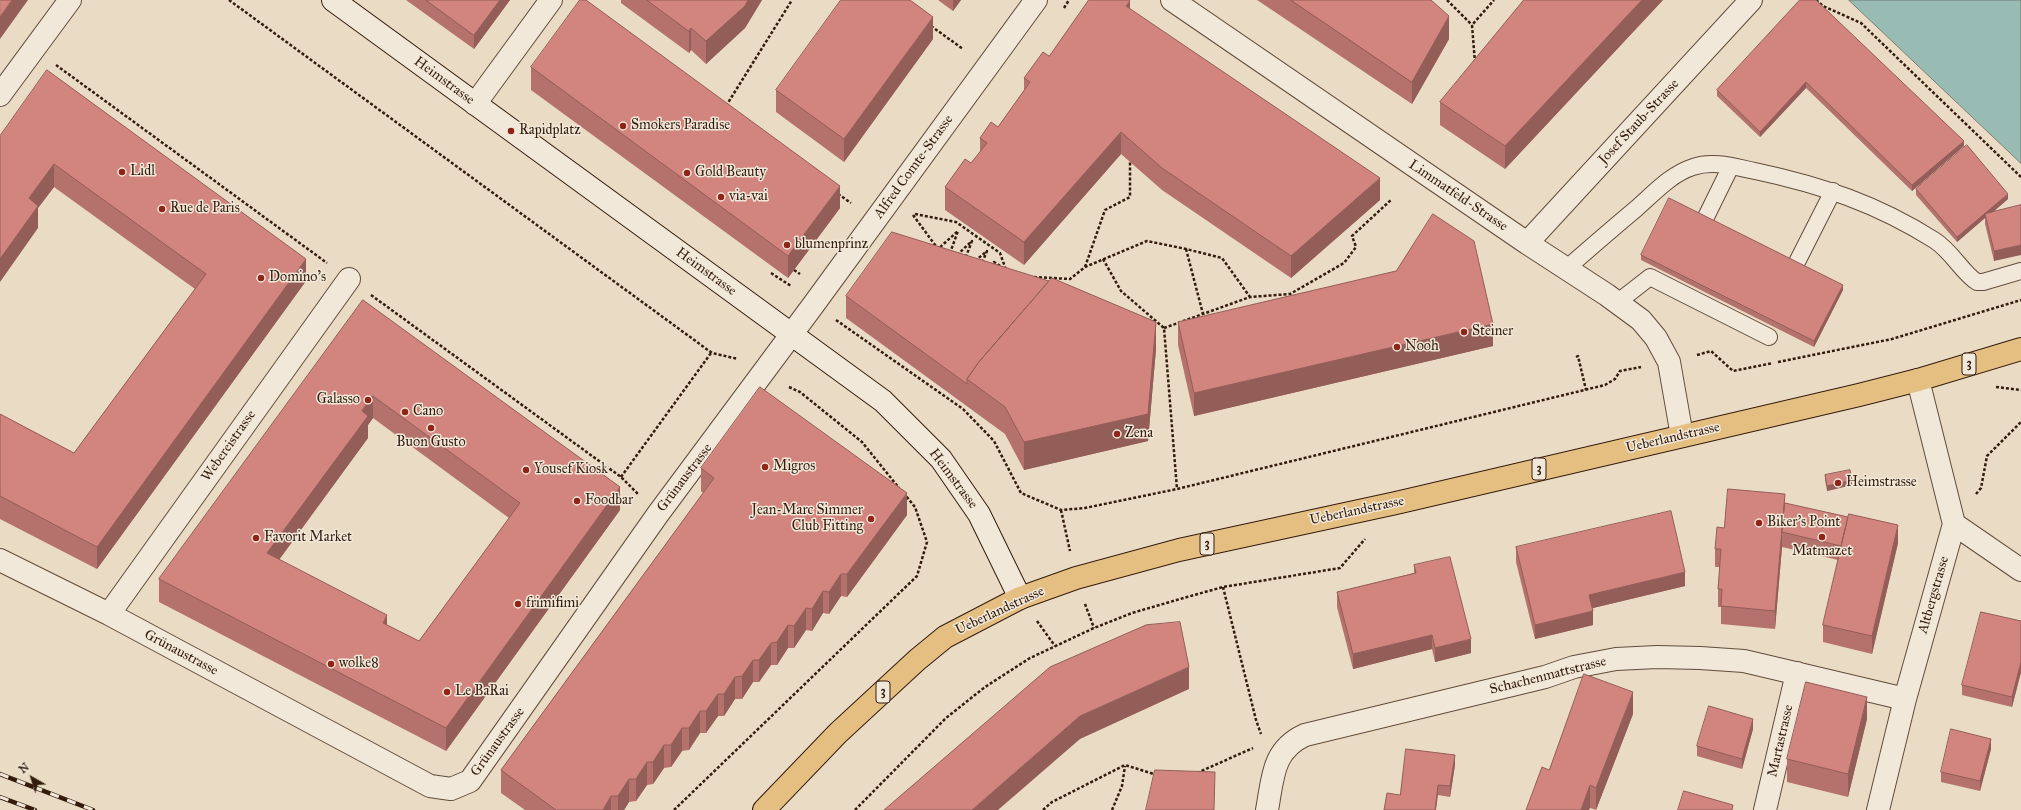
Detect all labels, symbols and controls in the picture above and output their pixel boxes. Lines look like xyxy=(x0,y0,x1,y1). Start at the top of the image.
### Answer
street label: Heimstrasse xyxy=(410,53,478,109)
street label: Josef Staub-Strasse xyxy=(1595,76,1683,168)
street label: Alfred Comte-Strasse xyxy=(871,112,957,222)
place label: Smokers Paradise xyxy=(631,118,730,134)
marker: Smokers Paradise xyxy=(618,121,628,131)
place label: Rapidplatz xyxy=(519,123,581,139)
marker: Rapidplatz xyxy=(506,126,516,136)
street label: Limmatfeld-Strasse xyxy=(1405,157,1511,235)
place label: Lidl xyxy=(130,164,155,180)
place label: Gold Beauty xyxy=(695,165,766,181)
marker: Lidl xyxy=(117,167,127,177)
marker: Gold Beauty xyxy=(682,168,692,178)
place label: via-vai xyxy=(729,189,768,205)
marker: via-vai xyxy=(716,192,726,202)
place label: Rue de Paris xyxy=(170,201,240,217)
marker: Rue de Paris xyxy=(157,204,167,214)
place label: blumenprinz xyxy=(795,237,868,253)
marker: blumenprinz xyxy=(782,240,792,250)
street label: Heimstrasse xyxy=(672,244,740,300)
place label: Domino's xyxy=(269,270,326,286)
marker: Domino's xyxy=(256,273,266,283)
place label: Steiner xyxy=(1472,324,1513,340)
marker: Steiner xyxy=(1459,327,1469,337)
place label: Nooh xyxy=(1405,339,1439,355)
marker: Nooh xyxy=(1392,342,1402,352)
road number: 3 xyxy=(1962,353,1976,375)
place label: Galasso xyxy=(317,392,360,408)
marker: Galasso xyxy=(363,395,373,405)
place label: Cano xyxy=(413,404,443,420)
street label: Webereistrasse xyxy=(198,407,260,485)
marker: Cano xyxy=(400,407,410,417)
street label: Ueberlandstrasse xyxy=(1624,419,1722,457)
marker: Buon Gusto xyxy=(426,423,436,433)
place label: Zena xyxy=(1125,426,1153,442)
marker: Zena xyxy=(1112,429,1122,439)
place label: Buon Gusto xyxy=(396,435,466,451)
street label: Grünaustrasse xyxy=(654,441,716,515)
street label: Heimstrasse xyxy=(925,446,981,512)
road number: 3 xyxy=(1532,458,1546,480)
place label: Migros xyxy=(773,459,815,475)
place label: Yousef Kiosk xyxy=(534,462,608,478)
marker: Migros xyxy=(760,462,770,472)
marker: Yousef Kiosk xyxy=(521,465,531,475)
place label: Heimstrasse xyxy=(1846,475,1917,491)
marker: Heimstrasse xyxy=(1833,478,1843,488)
place label: Foodbar xyxy=(585,493,633,509)
street label: Ueberlandstrasse xyxy=(1308,493,1406,529)
marker: Foodbar xyxy=(572,496,582,506)
place label: Jean-Marc Simmer Club Fitting xyxy=(752,503,863,536)
marker: Jean-Marc Simmer Club Fitting xyxy=(866,514,876,524)
place label: Biker's Point xyxy=(1767,515,1840,531)
marker: Biker's Point xyxy=(1754,518,1764,528)
place label: Favorit Market xyxy=(264,530,352,546)
marker: Matmazet xyxy=(1817,532,1827,542)
marker: Favorit Market xyxy=(251,533,261,543)
road number: 3 xyxy=(1200,533,1214,555)
place label: Matmazet xyxy=(1792,544,1852,560)
street label: Altbergstrasse xyxy=(1915,554,1953,636)
street label: Ueberlandstrasse xyxy=(953,583,1047,639)
place label: frimifimi xyxy=(526,596,579,612)
marker: frimifimi xyxy=(513,599,523,609)
street label: Grünaustrasse xyxy=(141,627,221,679)
street label: Schachenmattstrasse xyxy=(1488,653,1608,699)
place label: wolke8 xyxy=(339,656,379,672)
marker: wolke8 xyxy=(326,659,336,669)
road number: 3 xyxy=(876,681,890,703)
place label: Le BaRai xyxy=(455,684,509,700)
marker: Le BaRai xyxy=(442,687,452,697)
street label: Martastrasse xyxy=(1765,703,1797,779)
street label: Grünaustrasse xyxy=(467,704,529,780)
north arrow xyxy=(12,758,52,798)
text: N xyxy=(16,760,32,776)

